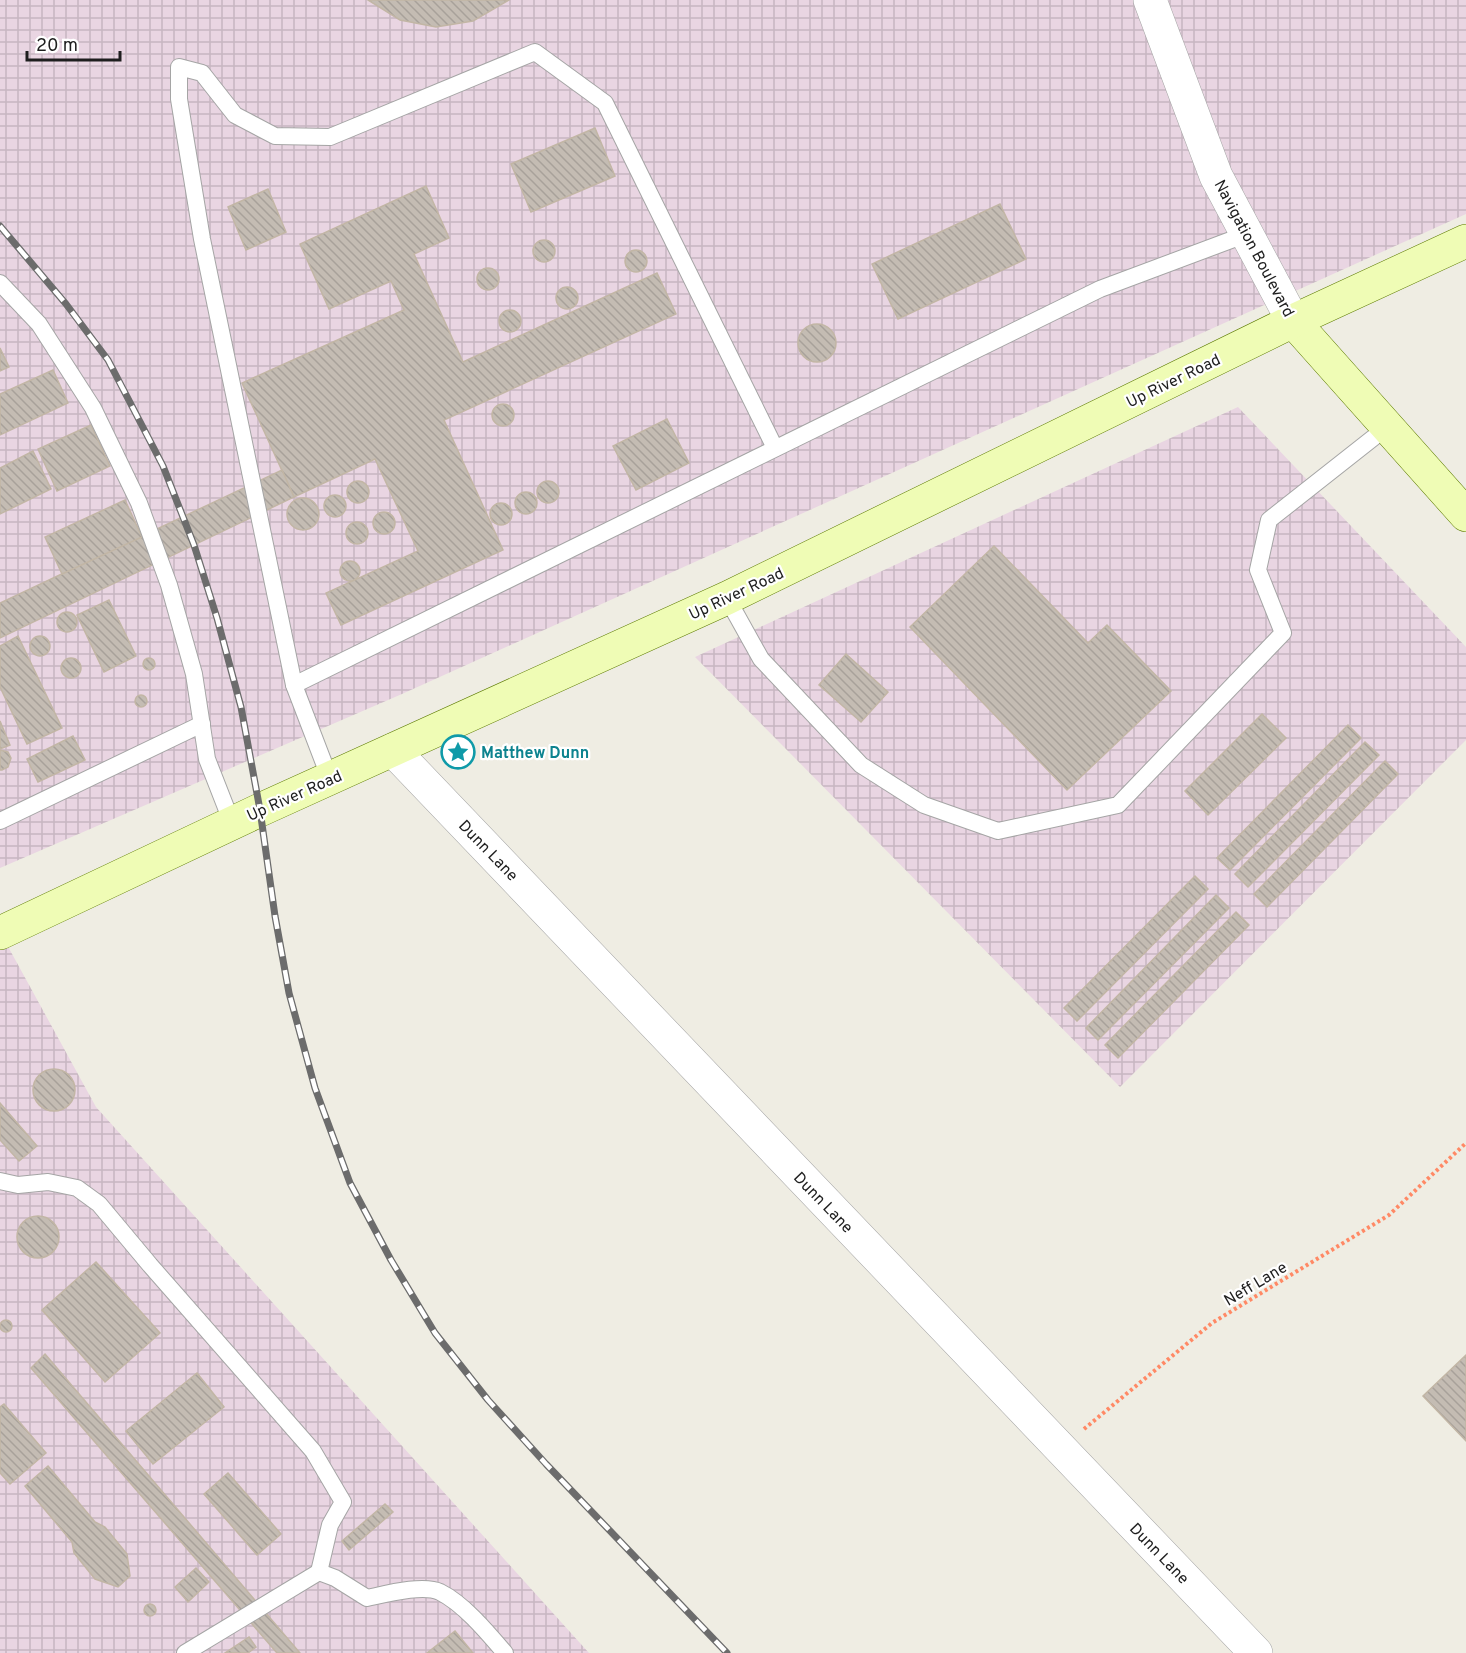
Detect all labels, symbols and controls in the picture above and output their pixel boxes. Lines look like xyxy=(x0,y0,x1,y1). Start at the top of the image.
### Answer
scale bar xyxy=(27,24,120,62)
text: 20 m xyxy=(36,35,78,58)
street label: Navigation Boulevard xyxy=(1209,177,1298,321)
street label: Up River Road xyxy=(1123,350,1224,413)
street label: Up River Road xyxy=(686,564,787,626)
place icon: Matthew Dunn xyxy=(440,734,476,770)
place label: Matthew Dunn xyxy=(481,744,589,764)
street label: Up River Road xyxy=(244,767,346,827)
street label: Dunn Lane xyxy=(453,817,522,886)
street label: Dunn Lane xyxy=(788,1169,857,1238)
street label: Neff Lane xyxy=(1221,1258,1291,1311)
street label: Dunn Lane xyxy=(1124,1520,1193,1589)

